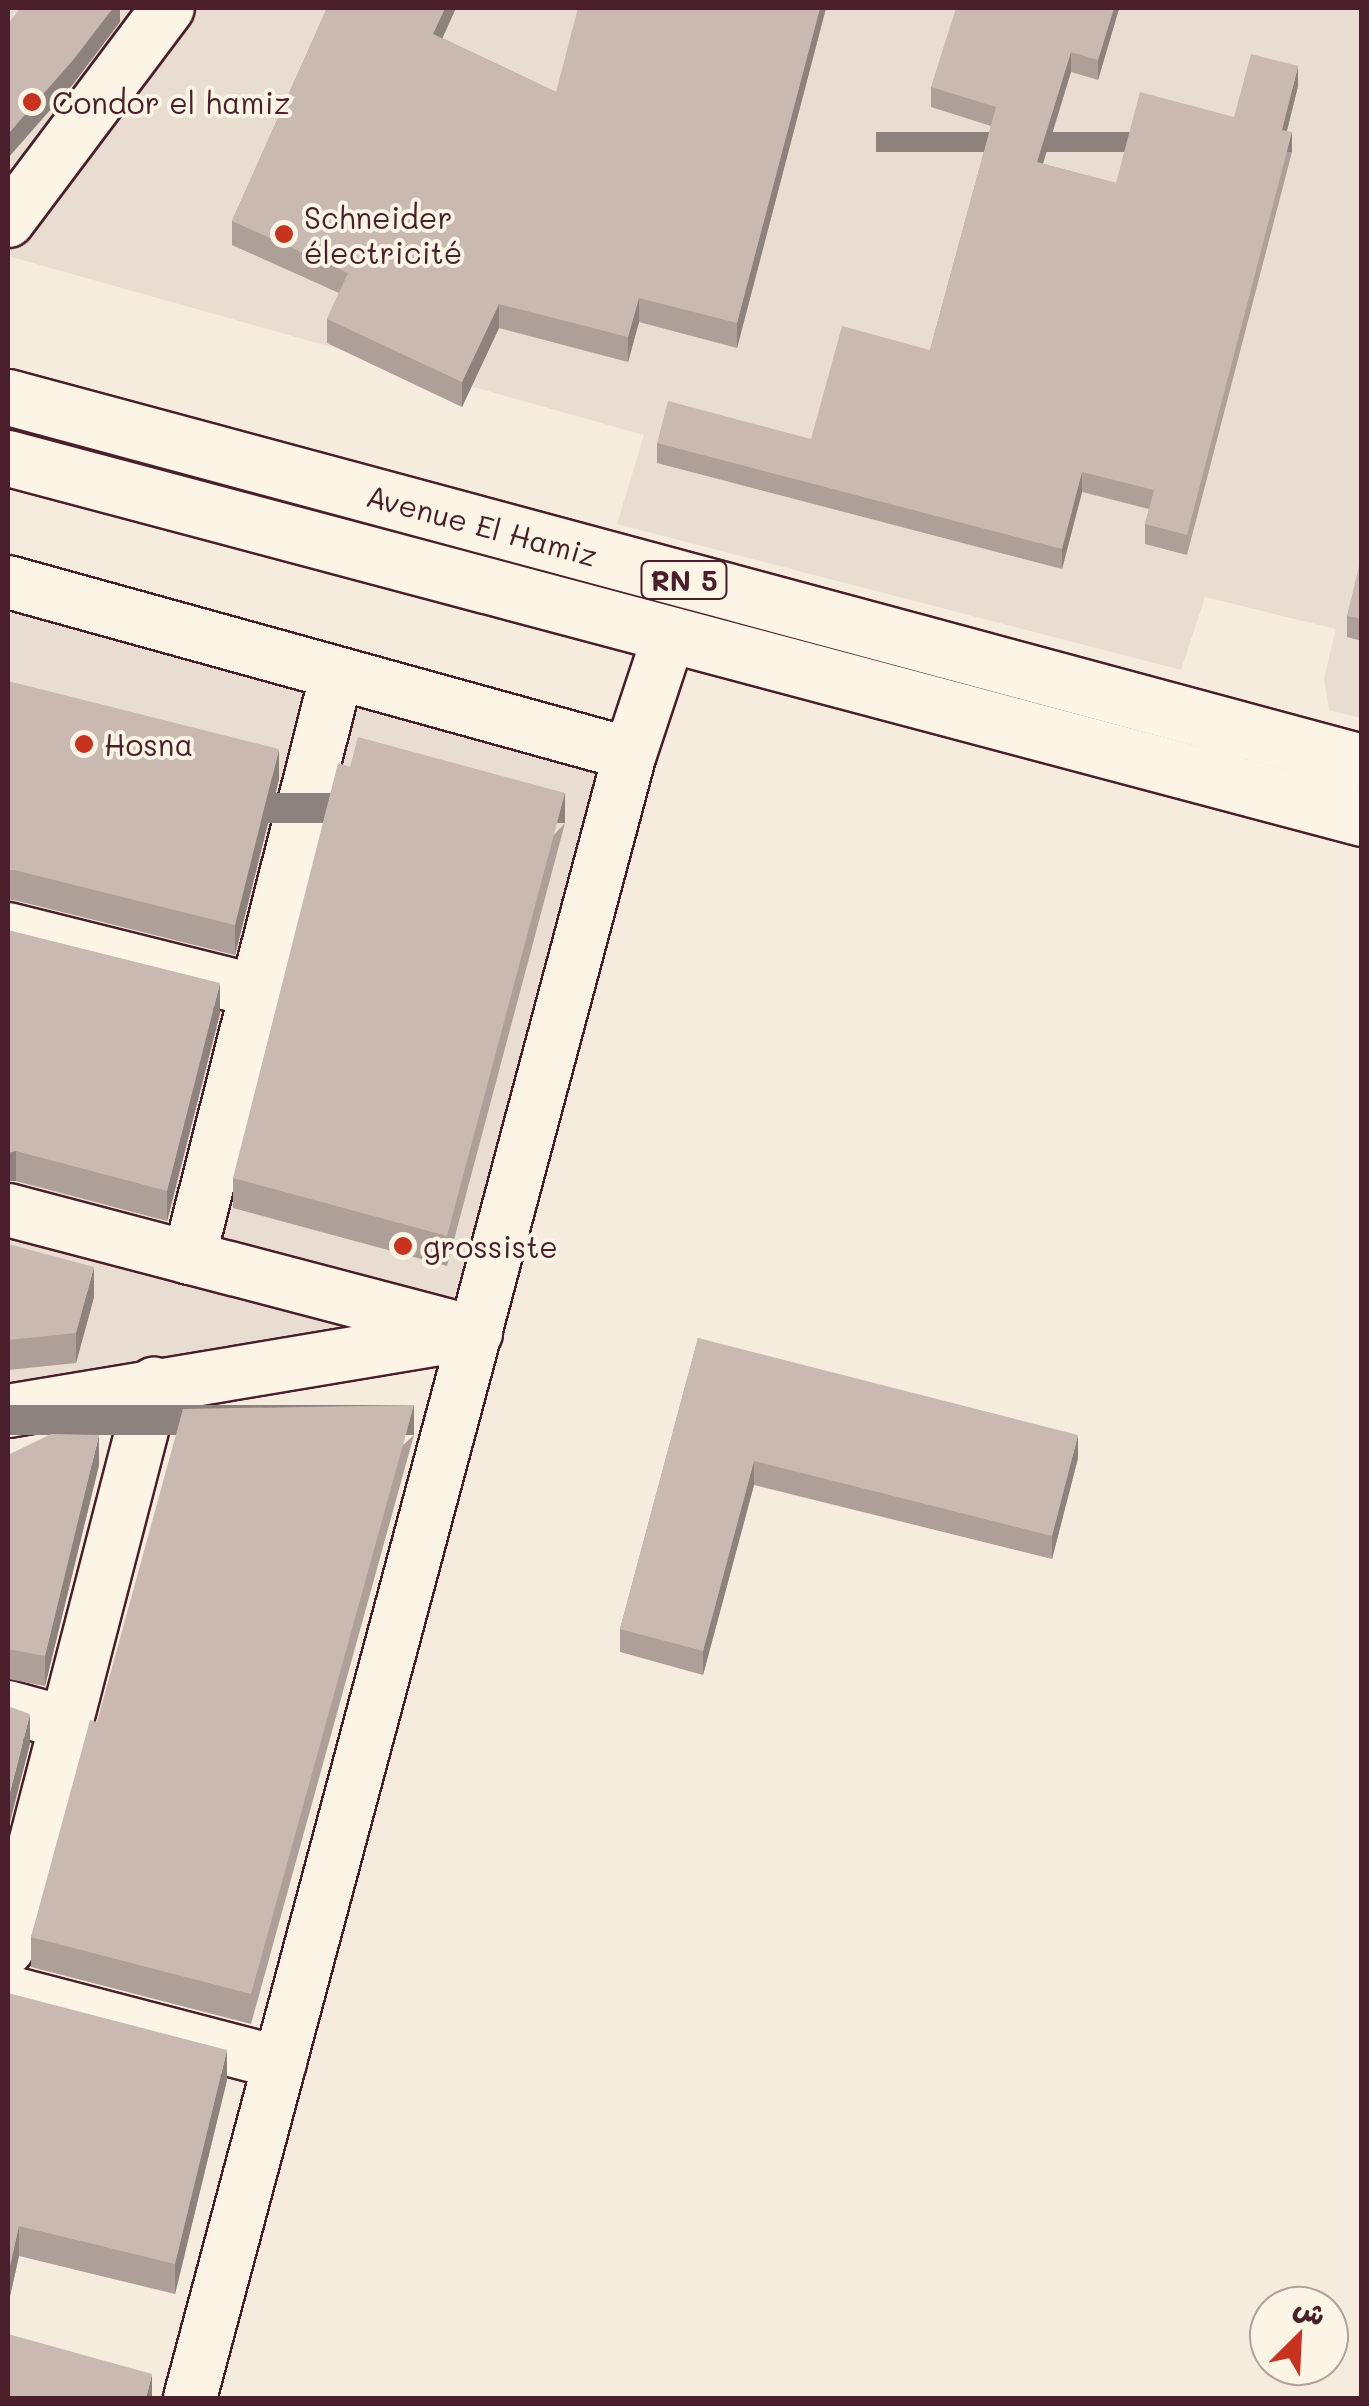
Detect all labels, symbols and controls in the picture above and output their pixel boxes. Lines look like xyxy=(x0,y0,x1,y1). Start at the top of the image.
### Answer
place label: Condor el hamiz xyxy=(52,84,290,120)
marker: Condor el hamiz xyxy=(21,91,43,113)
place label: Schneider électricité xyxy=(304,199,462,270)
marker: Schneider électricité xyxy=(273,223,295,245)
street label: Avenue El Hamiz xyxy=(363,477,601,573)
road number: RN 5 xyxy=(639,557,729,603)
place label: Hosna xyxy=(104,726,193,762)
marker: Hosna xyxy=(73,733,95,755)
place label: grossiste xyxy=(423,1228,558,1264)
marker: grossiste xyxy=(392,1235,414,1257)
north arrow xyxy=(1249,2286,1349,2386)
text: ش xyxy=(1289,2288,1332,2333)

